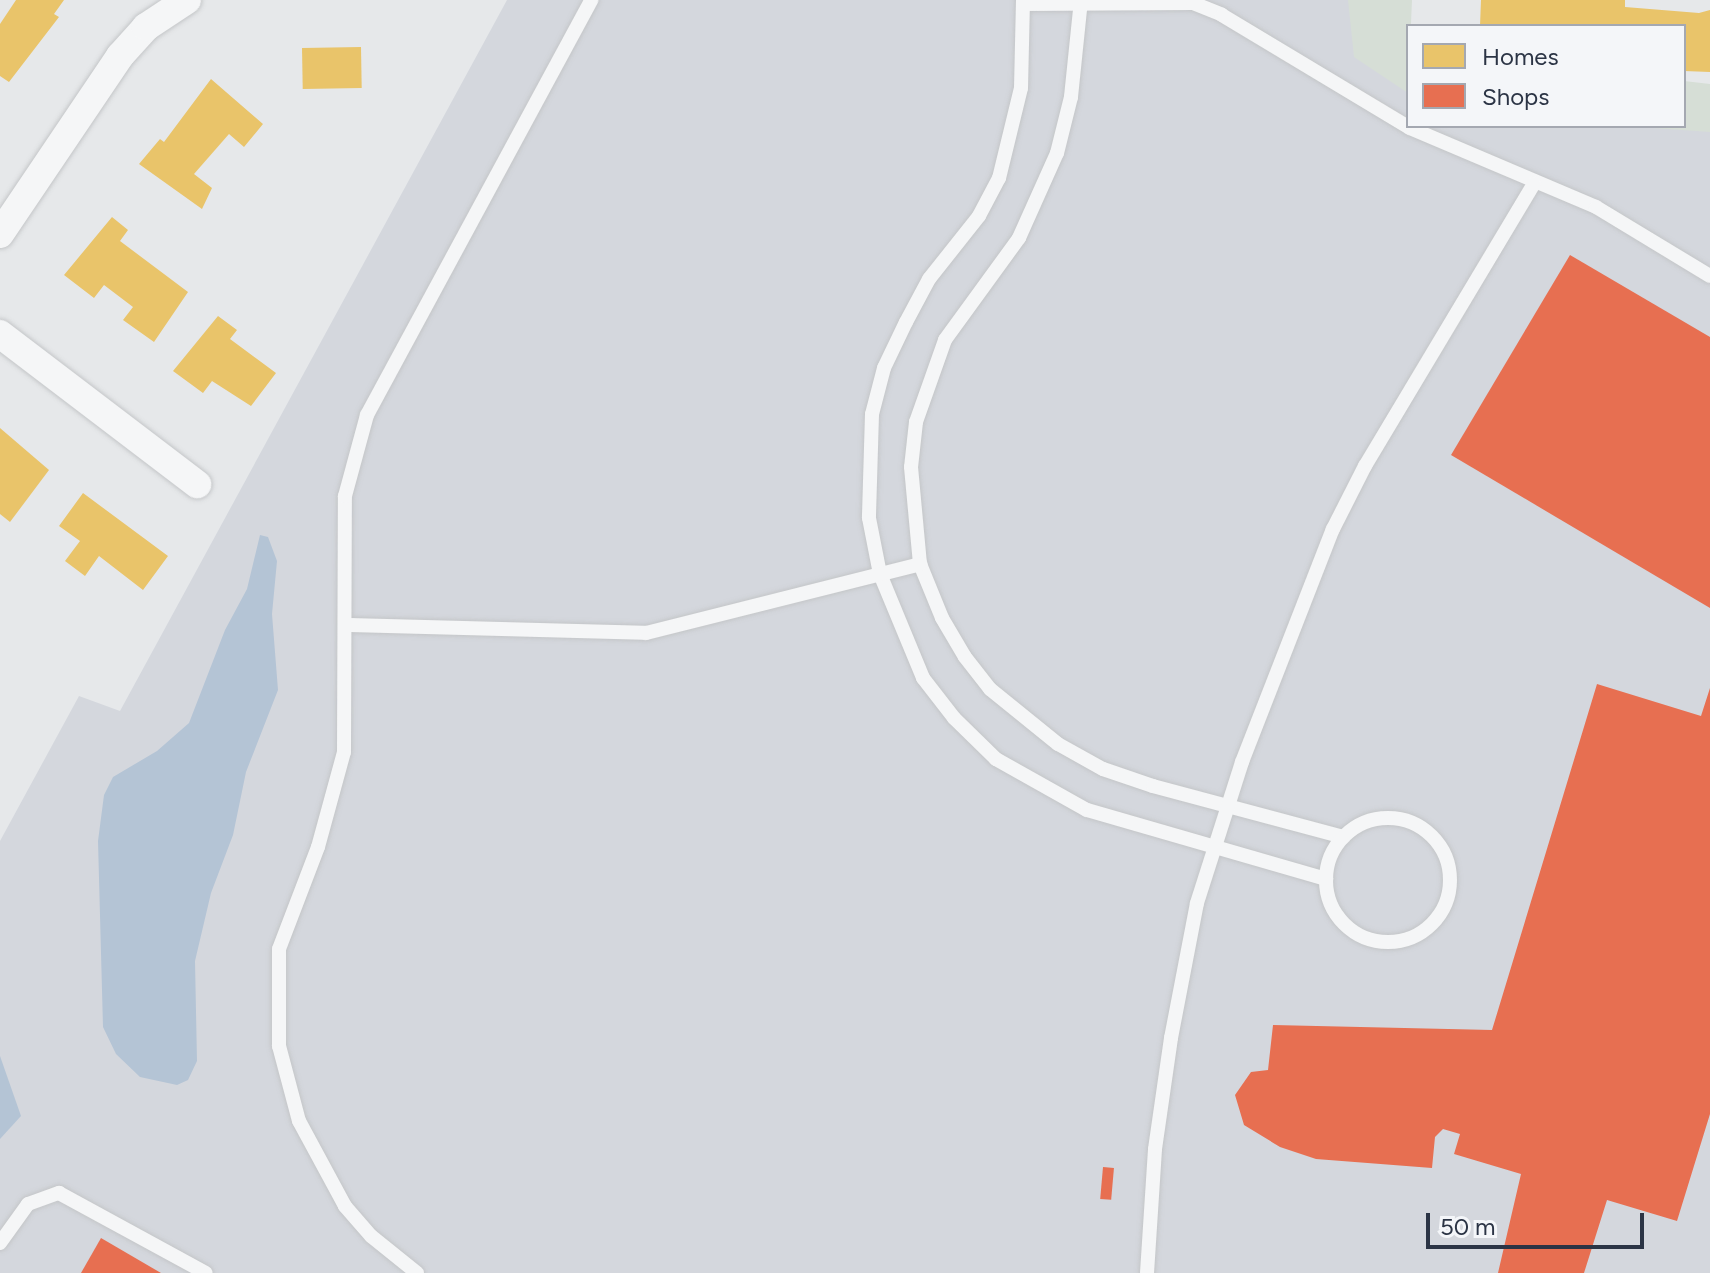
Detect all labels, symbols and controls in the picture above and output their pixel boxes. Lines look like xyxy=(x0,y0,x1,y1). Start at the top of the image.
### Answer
legend xyxy=(1406,24,1686,128)
text: Homes xyxy=(1482,42,1559,71)
text: Shops xyxy=(1482,82,1549,111)
scale bar xyxy=(1430,1197,1648,1247)
text: 50 m xyxy=(1440,1212,1496,1241)

